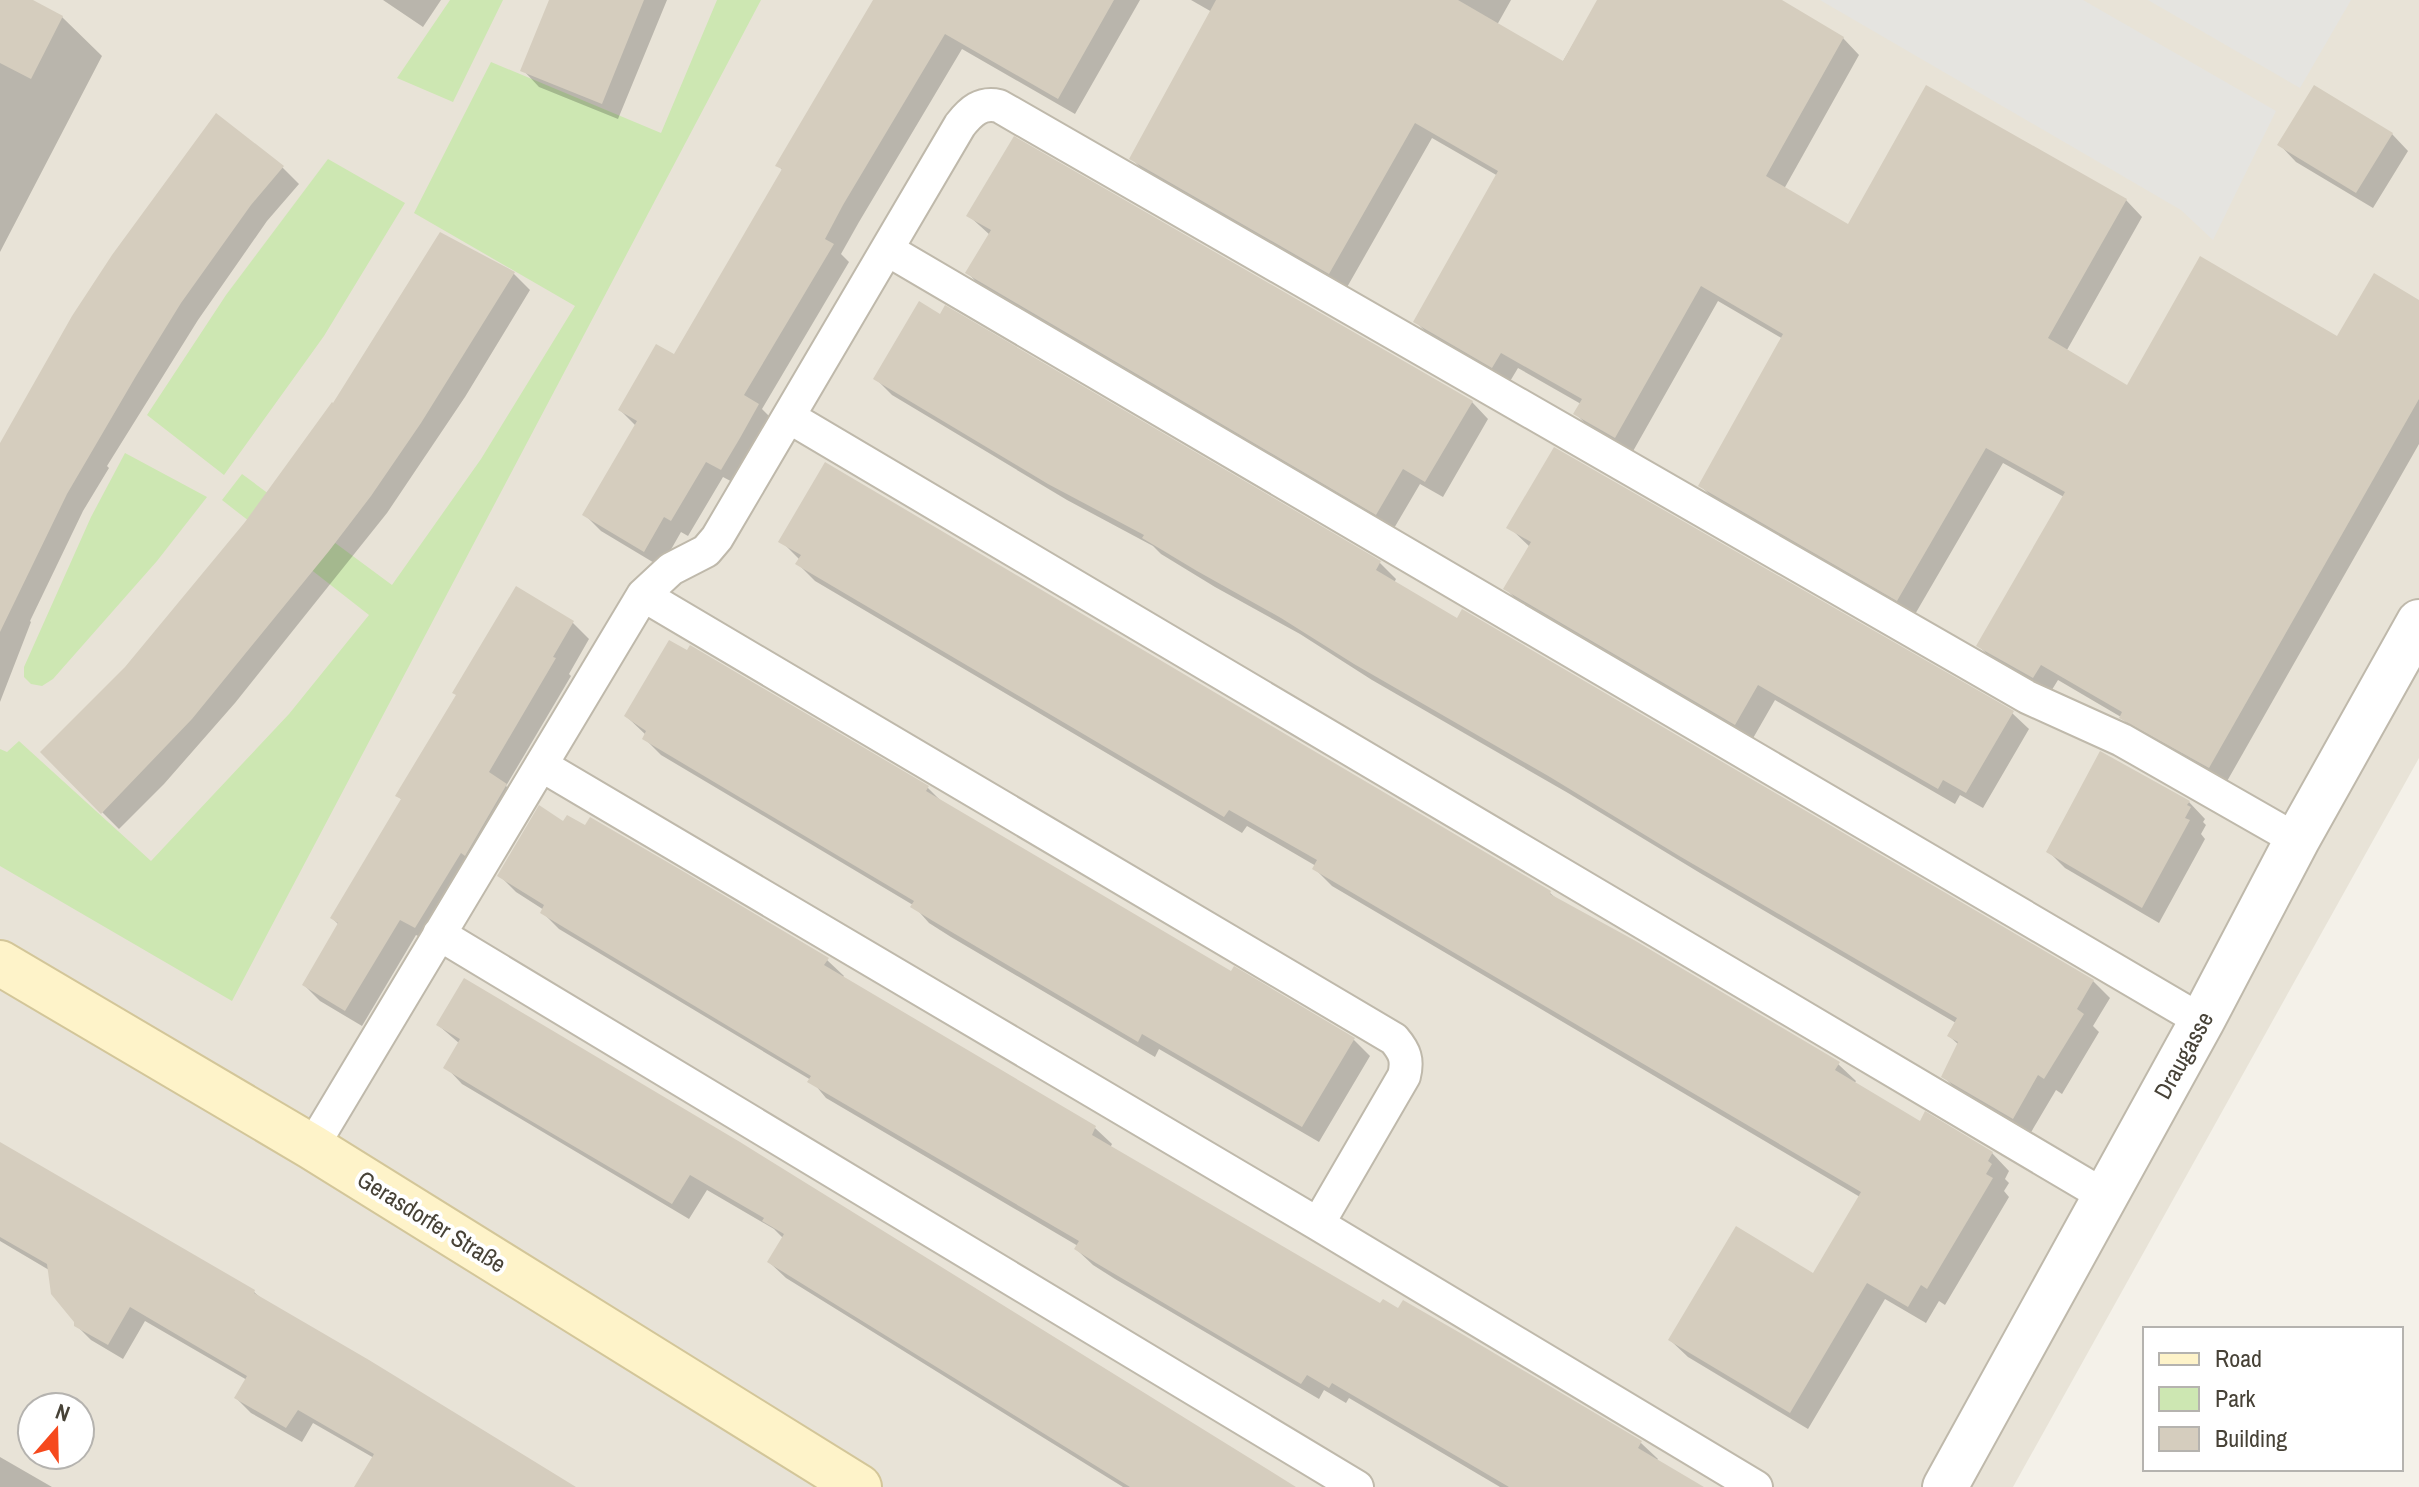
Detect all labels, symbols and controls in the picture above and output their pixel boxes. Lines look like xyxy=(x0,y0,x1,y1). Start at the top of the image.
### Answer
street label: Draugasse xyxy=(2146,1006,2220,1104)
street label: Gerasdorfer Straße xyxy=(352,1163,512,1279)
legend xyxy=(2143,1327,2403,1471)
text: Road xyxy=(2215,1342,2262,1374)
text: Park xyxy=(2215,1382,2256,1414)
north arrow xyxy=(16,1391,96,1471)
text: N xyxy=(52,1396,74,1429)
text: Building xyxy=(2215,1422,2287,1454)

